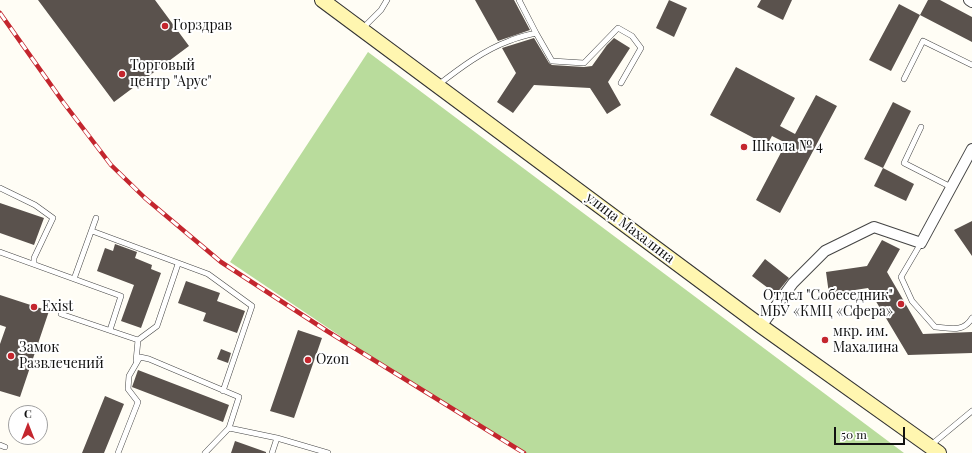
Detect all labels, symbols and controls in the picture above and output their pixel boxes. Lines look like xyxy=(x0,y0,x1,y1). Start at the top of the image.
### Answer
place label: Горздрав xyxy=(173,18,232,34)
marker: Горздрав xyxy=(160,21,170,31)
place label: Торговый центр "Арус" xyxy=(130,58,212,90)
marker: Торговый центр "Арус" xyxy=(117,69,127,79)
place label: Школа № 4 xyxy=(752,139,823,155)
marker: Школа № 4 xyxy=(739,142,749,152)
street label: улица Махалина xyxy=(582,189,678,267)
place label: Отдел "Собеседник" МБУ «КМЦ «Сфера» xyxy=(760,288,893,320)
place label: Exist xyxy=(42,299,73,315)
marker: Отдел "Собеседник" МБУ «КМЦ «Сфера» xyxy=(896,299,906,309)
marker: Exist xyxy=(29,302,39,312)
place label: мкр. им. Махалина xyxy=(833,324,899,356)
marker: мкр. им. Махалина xyxy=(820,335,830,345)
place label: Замок Развлечений xyxy=(19,340,104,372)
marker: Замок Развлечений xyxy=(6,351,16,361)
place label: Ozon xyxy=(316,352,349,368)
marker: Ozon xyxy=(303,355,313,365)
north arrow xyxy=(8,405,48,445)
text: С xyxy=(24,406,32,421)
scale bar xyxy=(836,419,907,445)
text: 50 m xyxy=(841,426,867,442)

